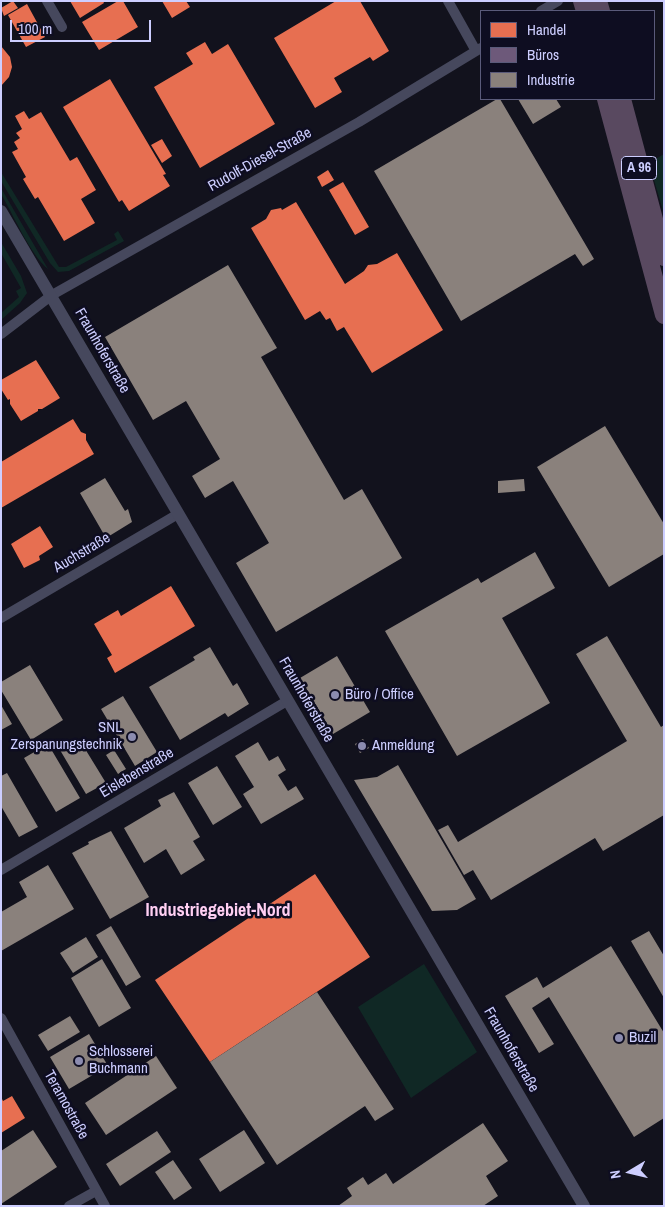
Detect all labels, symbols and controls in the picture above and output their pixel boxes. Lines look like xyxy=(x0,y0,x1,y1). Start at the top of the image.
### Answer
scale bar xyxy=(12,10,154,42)
legend xyxy=(480,10,655,100)
text: 100 m xyxy=(18,18,52,39)
text: Handel xyxy=(527,19,566,40)
text: Büros xyxy=(527,44,559,65)
text: Industrie xyxy=(527,69,575,90)
street label: Rudolf-Diesel-Straße xyxy=(205,124,315,196)
road number: A 96 xyxy=(622,156,656,180)
street label: Fraunhoferstraße xyxy=(70,305,134,397)
street label: Auchstraße xyxy=(50,529,114,577)
street label: Fraunhoferstraße xyxy=(274,654,338,746)
place label: Büro / Office xyxy=(345,686,414,704)
marker: Büro / Office xyxy=(329,689,341,701)
place label: SNL Zerspanungstechnik xyxy=(11,719,122,754)
marker: SNL Zerspanungstechnik xyxy=(126,731,138,743)
place label: Anmeldung xyxy=(372,737,434,755)
marker: Anmeldung xyxy=(356,740,368,752)
street label: Eislebenstraße xyxy=(97,744,177,802)
district label: Industriegebiet-Nord xyxy=(145,900,291,922)
street label: Fraunhoferstraße xyxy=(479,1004,543,1096)
place label: Buzil xyxy=(629,1029,656,1047)
marker: Buzil xyxy=(613,1032,625,1044)
place label: Schlosserei Buchmann xyxy=(89,1043,153,1078)
marker: Schlosserei Buchmann xyxy=(73,1055,85,1067)
street label: Teramostraße xyxy=(40,1067,92,1143)
north arrow xyxy=(605,1147,655,1197)
text: N xyxy=(606,1169,625,1180)

